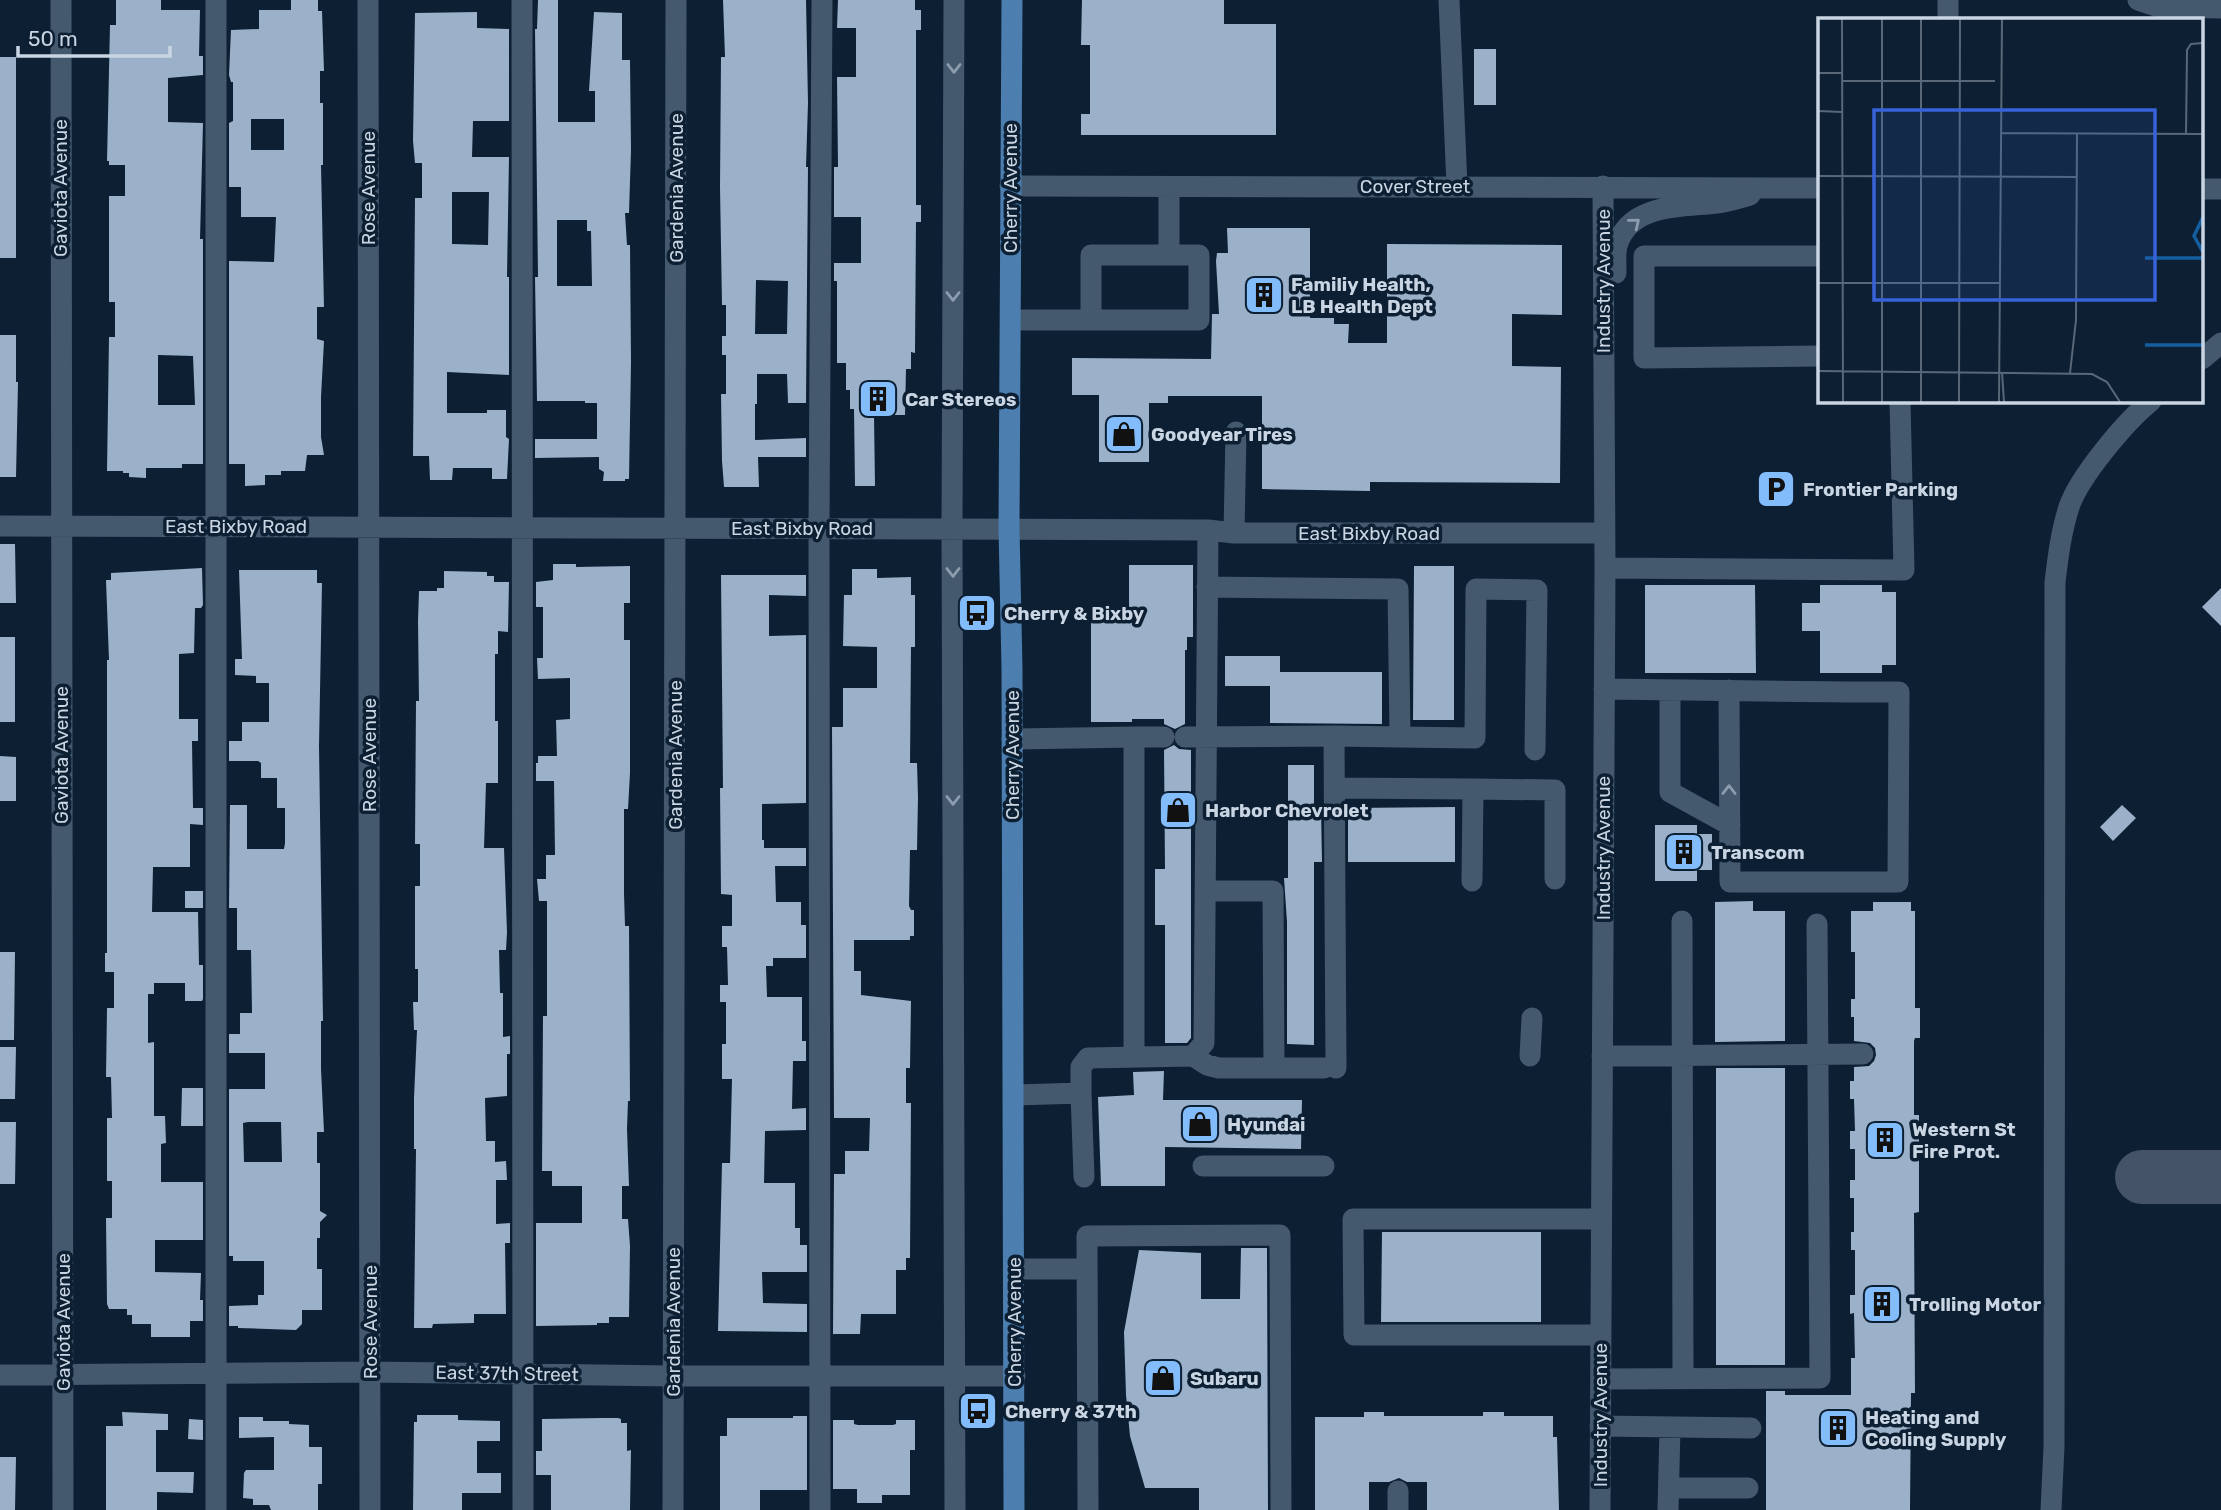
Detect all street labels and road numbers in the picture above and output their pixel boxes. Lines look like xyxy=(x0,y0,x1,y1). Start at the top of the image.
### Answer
street label: Gardenia Avenue xyxy=(665,113,688,263)
street label: Gaviota Avenue xyxy=(49,119,72,257)
street label: Cherry Avenue xyxy=(999,123,1022,253)
street label: Rose Avenue xyxy=(357,131,380,245)
street label: Cover Street xyxy=(1360,175,1471,198)
street label: Industry Avenue xyxy=(1592,209,1615,353)
street label: East Bixby Road xyxy=(165,515,307,538)
street label: East Bixby Road xyxy=(731,517,873,540)
street label: East Bixby Road xyxy=(1298,522,1440,545)
street label: Gardenia Avenue xyxy=(664,680,687,830)
street label: Gaviota Avenue xyxy=(50,686,73,824)
street label: Cherry Avenue xyxy=(1001,690,1024,820)
street label: Rose Avenue xyxy=(358,698,381,812)
street label: Industry Avenue xyxy=(1592,776,1615,920)
street label: Gardenia Avenue xyxy=(662,1247,685,1397)
street label: Gaviota Avenue xyxy=(52,1253,75,1391)
street label: Cherry Avenue xyxy=(1003,1257,1026,1387)
street label: Rose Avenue xyxy=(359,1265,382,1379)
street label: Industry Avenue xyxy=(1589,1343,1612,1487)
street label: East 37th Street xyxy=(435,1361,580,1386)

